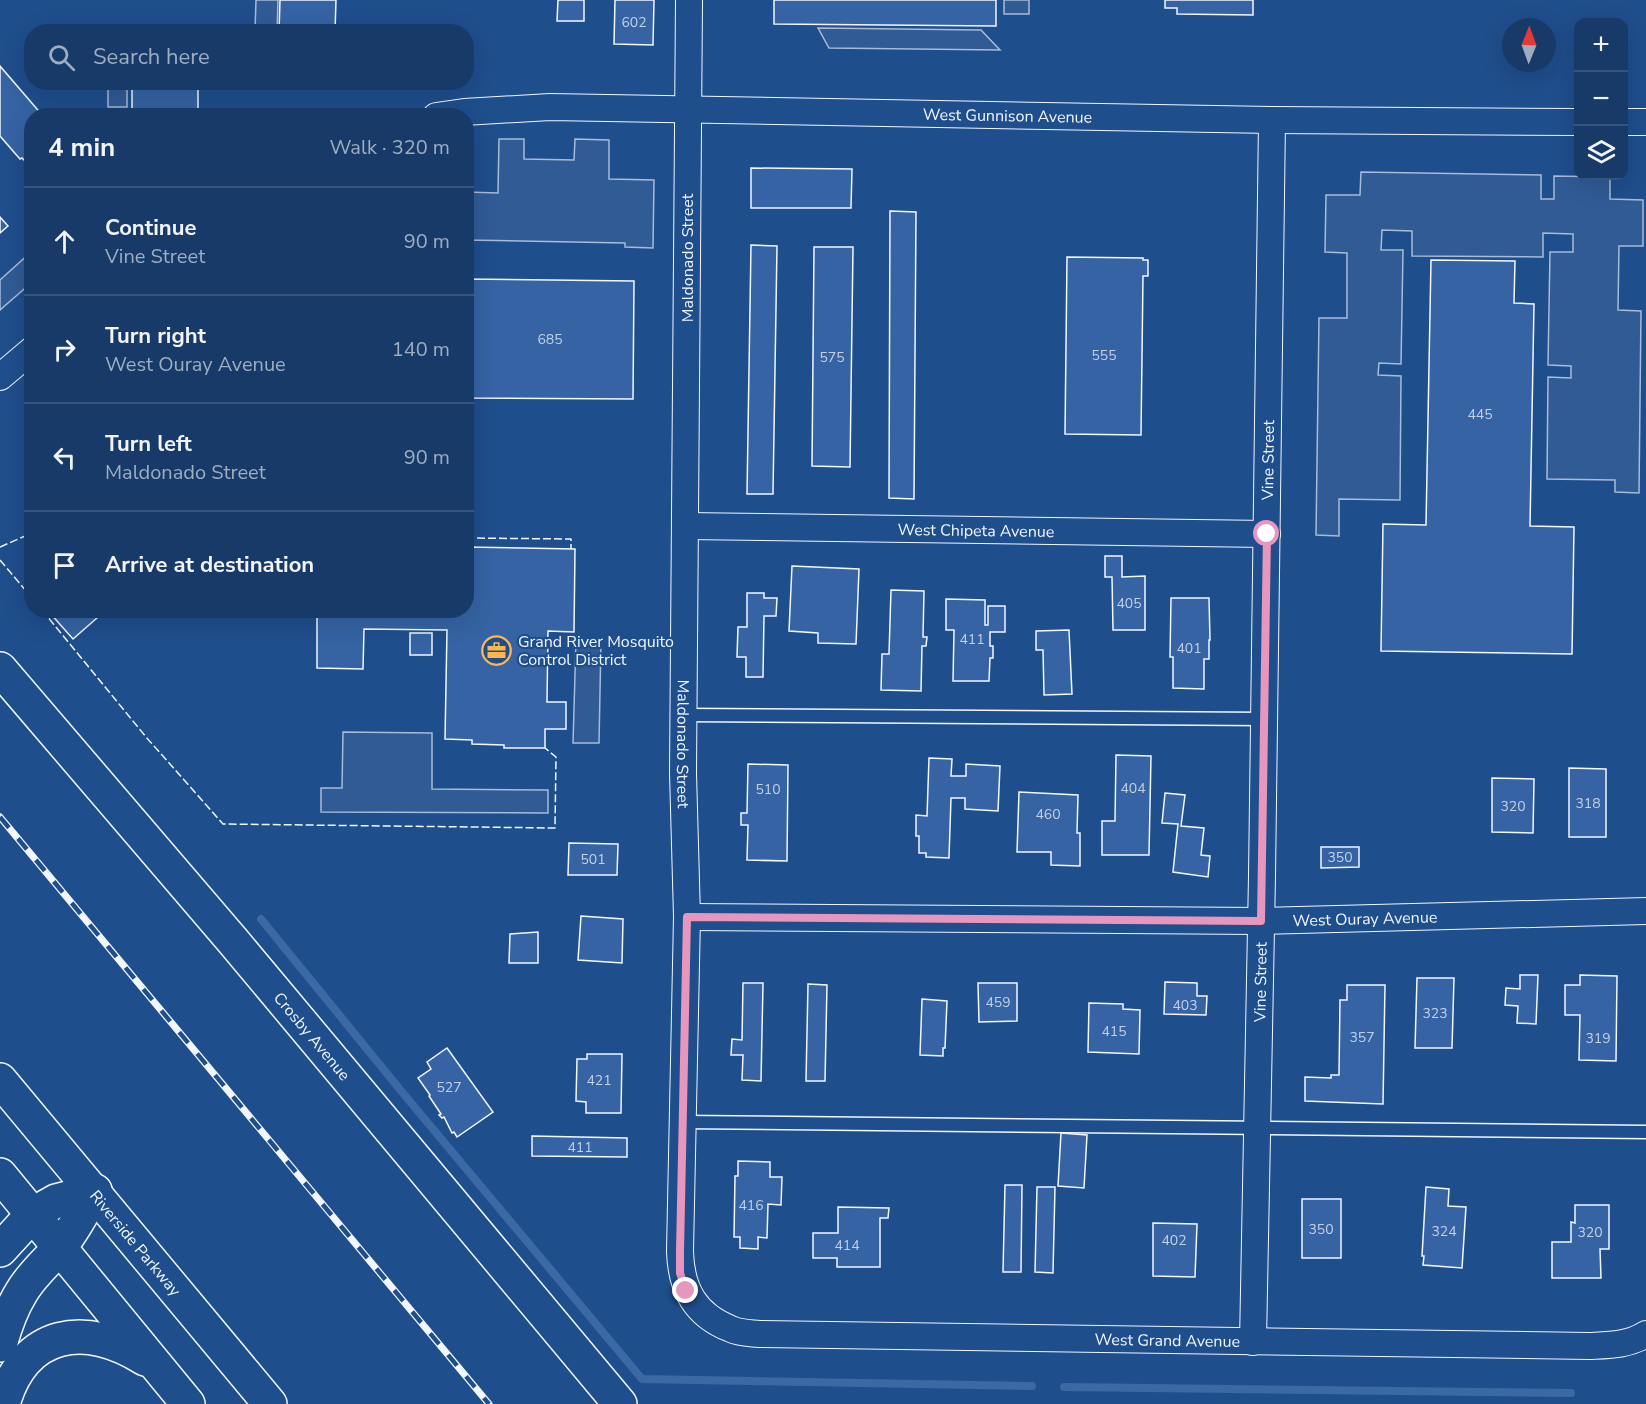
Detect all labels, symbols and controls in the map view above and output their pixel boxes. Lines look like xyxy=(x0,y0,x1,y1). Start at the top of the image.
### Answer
house number: 602 xyxy=(621,13,647,32)
north arrow xyxy=(1502,18,1556,72)
map controls xyxy=(1574,18,1628,180)
button: + xyxy=(1574,18,1628,72)
search box xyxy=(24,24,474,90)
icon: search xyxy=(45,41,78,74)
text: Search here xyxy=(93,42,210,72)
button: − xyxy=(1574,72,1628,126)
street label: West Gunnison Avenue xyxy=(923,104,1092,129)
button: layers xyxy=(1574,126,1628,180)
text: 4 min xyxy=(48,130,115,165)
text: Walk · 320 m xyxy=(330,134,450,161)
street label: Maldonado Street xyxy=(677,193,699,322)
text: Continue xyxy=(105,213,196,243)
icon: ahead xyxy=(48,225,81,258)
text: 90 m xyxy=(404,228,450,255)
text: Vine Street xyxy=(105,243,205,270)
text: Turn right xyxy=(105,321,206,351)
house number: 685 xyxy=(537,330,563,349)
icon: right xyxy=(48,333,81,366)
text: 140 m xyxy=(392,336,450,363)
house number: 555 xyxy=(1091,346,1117,365)
house number: 575 xyxy=(819,348,845,367)
text: West Ouray Avenue xyxy=(105,351,286,378)
house number: 445 xyxy=(1467,405,1493,424)
street label: Vine Street xyxy=(1257,420,1280,501)
text: Turn left xyxy=(105,429,192,459)
icon: left xyxy=(48,441,81,474)
text: 90 m xyxy=(404,444,450,471)
text: Maldonado Street xyxy=(105,459,266,486)
street label: West Chipeta Avenue xyxy=(897,519,1054,543)
route start xyxy=(1253,520,1279,546)
icon: arrive xyxy=(48,549,81,582)
text: Arrive at destination xyxy=(105,550,314,580)
house number: 405 xyxy=(1116,594,1142,613)
house number: 411 xyxy=(959,630,985,649)
place label: Grand River Mosquito Control District xyxy=(518,631,674,671)
office icon: Grand River Mosquito Control District xyxy=(481,634,513,666)
house number: 401 xyxy=(1176,639,1202,658)
street label: Maldonado Street xyxy=(671,680,694,809)
house number: 404 xyxy=(1120,779,1146,798)
house number: 510 xyxy=(755,780,781,799)
house number: 318 xyxy=(1575,794,1601,813)
house number: 320 xyxy=(1500,797,1526,816)
house number: 460 xyxy=(1035,805,1061,824)
house number: 350 xyxy=(1327,848,1353,867)
house number: 501 xyxy=(580,850,606,869)
street label: West Ouray Avenue xyxy=(1292,906,1438,932)
street label: Vine Street xyxy=(1249,941,1273,1023)
street label: Crosby Avenue xyxy=(268,988,355,1086)
house number: 459 xyxy=(985,993,1011,1012)
house number: 403 xyxy=(1172,996,1198,1015)
house number: 323 xyxy=(1422,1004,1448,1023)
house number: 415 xyxy=(1101,1022,1127,1041)
house number: 357 xyxy=(1349,1028,1375,1047)
house number: 319 xyxy=(1585,1029,1611,1048)
house number: 421 xyxy=(586,1071,612,1090)
house number: 527 xyxy=(436,1078,462,1097)
house number: 411 xyxy=(567,1138,593,1157)
street label: Riverside Parkway xyxy=(84,1186,186,1302)
house number: 416 xyxy=(738,1196,764,1215)
house number: 350 xyxy=(1308,1220,1334,1239)
house number: 324 xyxy=(1431,1222,1457,1241)
house number: 320 xyxy=(1577,1223,1603,1242)
house number: 402 xyxy=(1161,1231,1187,1250)
house number: 414 xyxy=(834,1236,860,1255)
route end xyxy=(672,1277,698,1303)
street label: West Grand Avenue xyxy=(1095,1329,1240,1353)

